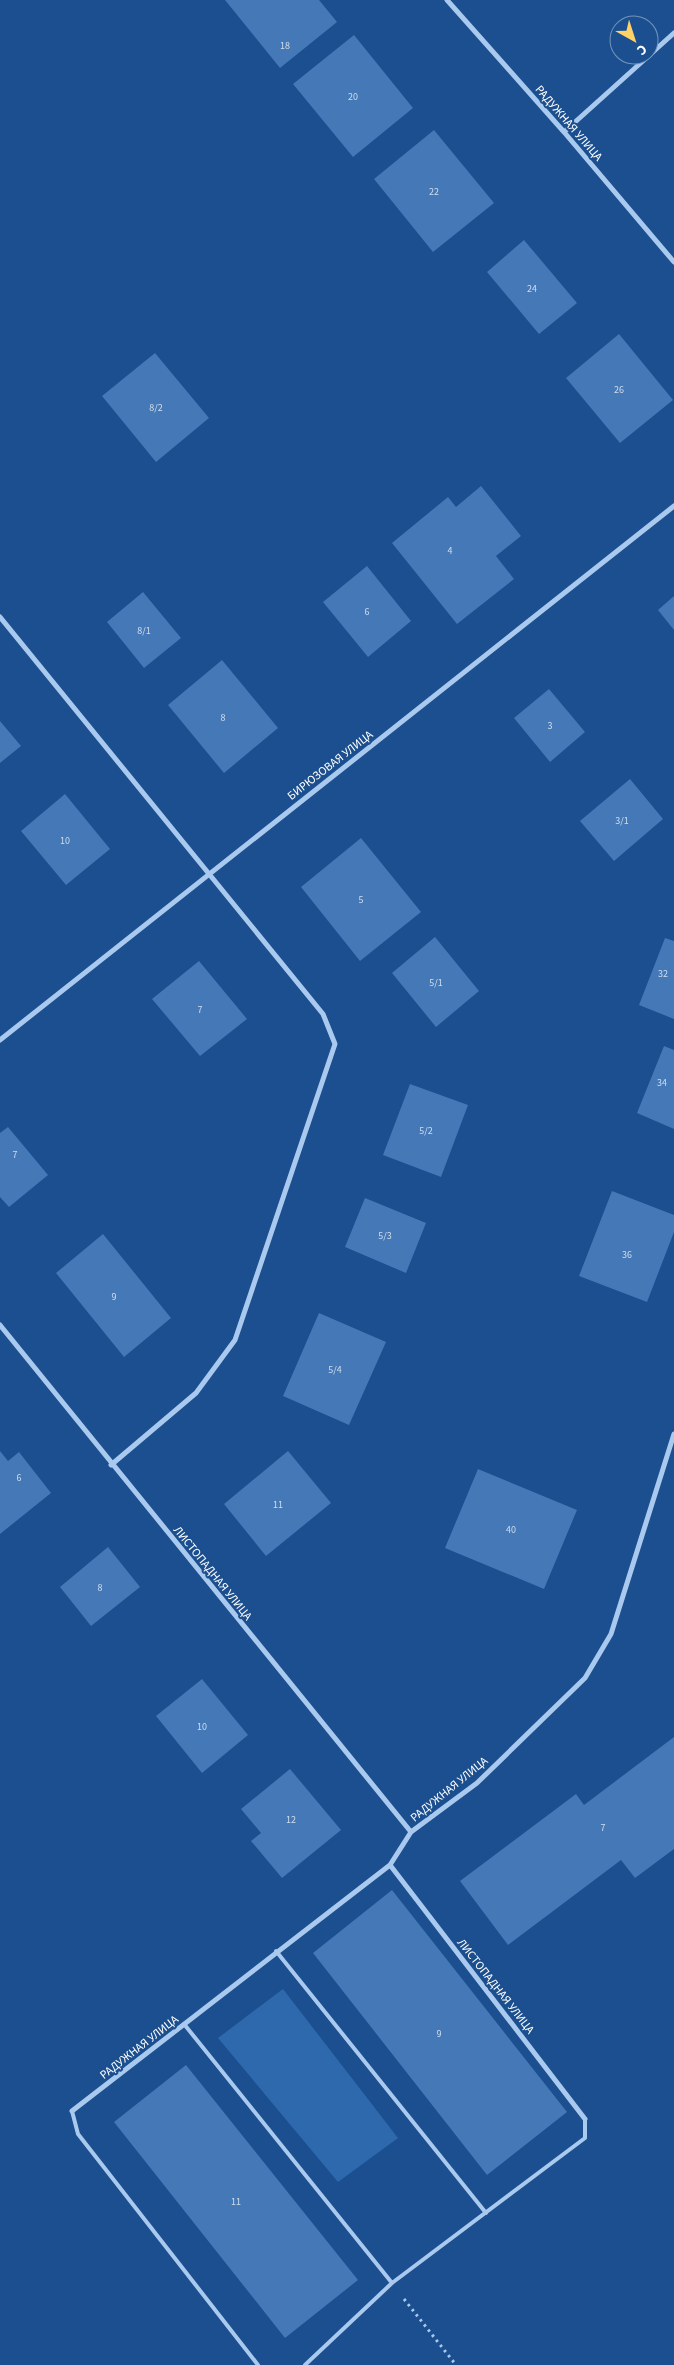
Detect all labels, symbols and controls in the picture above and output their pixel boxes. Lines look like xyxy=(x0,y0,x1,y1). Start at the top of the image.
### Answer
north arrow xyxy=(609,15,659,65)
house number: 18 xyxy=(280,39,290,53)
text: С xyxy=(632,39,651,60)
street label: РАДУЖНАЯ УЛИЦА xyxy=(531,82,607,165)
house number: 20 xyxy=(348,90,358,104)
house number: 22 xyxy=(429,185,439,199)
house number: 24 xyxy=(527,282,537,296)
house number: 26 xyxy=(614,383,624,397)
house number: 8/2 xyxy=(149,401,163,415)
house number: 4 xyxy=(448,544,453,558)
house number: 6 xyxy=(365,605,370,619)
house number: 8/1 xyxy=(137,624,151,638)
house number: 8 xyxy=(221,711,226,725)
house number: 3 xyxy=(548,719,553,733)
street label: БИРЮЗОВАЯ УЛИЦА xyxy=(284,726,377,804)
house number: 3/1 xyxy=(615,814,629,828)
house number: 10 xyxy=(60,834,70,848)
house number: 5 xyxy=(359,893,364,907)
house number: 32 xyxy=(658,967,668,981)
house number: 5/1 xyxy=(429,976,443,990)
house number: 7 xyxy=(198,1003,203,1017)
house number: 34 xyxy=(657,1076,667,1090)
house number: 5/2 xyxy=(419,1124,433,1138)
house number: 7 xyxy=(13,1148,18,1162)
house number: 5/3 xyxy=(378,1229,392,1243)
house number: 36 xyxy=(622,1248,632,1262)
house number: 9 xyxy=(112,1290,117,1304)
house number: 5/4 xyxy=(328,1363,342,1377)
house number: 6 xyxy=(17,1471,22,1485)
house number: 11 xyxy=(273,1498,283,1512)
street label: ЛИСТОПАДНАЯ УЛИЦА xyxy=(169,1523,256,1624)
house number: 40 xyxy=(506,1523,516,1537)
house number: 8 xyxy=(98,1581,103,1595)
house number: 10 xyxy=(197,1720,207,1734)
street label: РАДУЖНАЯ УЛИЦА xyxy=(407,1752,492,1826)
house number: 12 xyxy=(286,1813,296,1827)
house number: 7 xyxy=(601,1821,606,1835)
street label: ЛИСТОПАДНАЯ УЛИЦА xyxy=(453,1935,539,2038)
street label: РАДУЖНАЯ УЛИЦА xyxy=(96,2011,183,2083)
house number: 9 xyxy=(437,2027,442,2041)
house number: 11 xyxy=(231,2195,241,2209)

